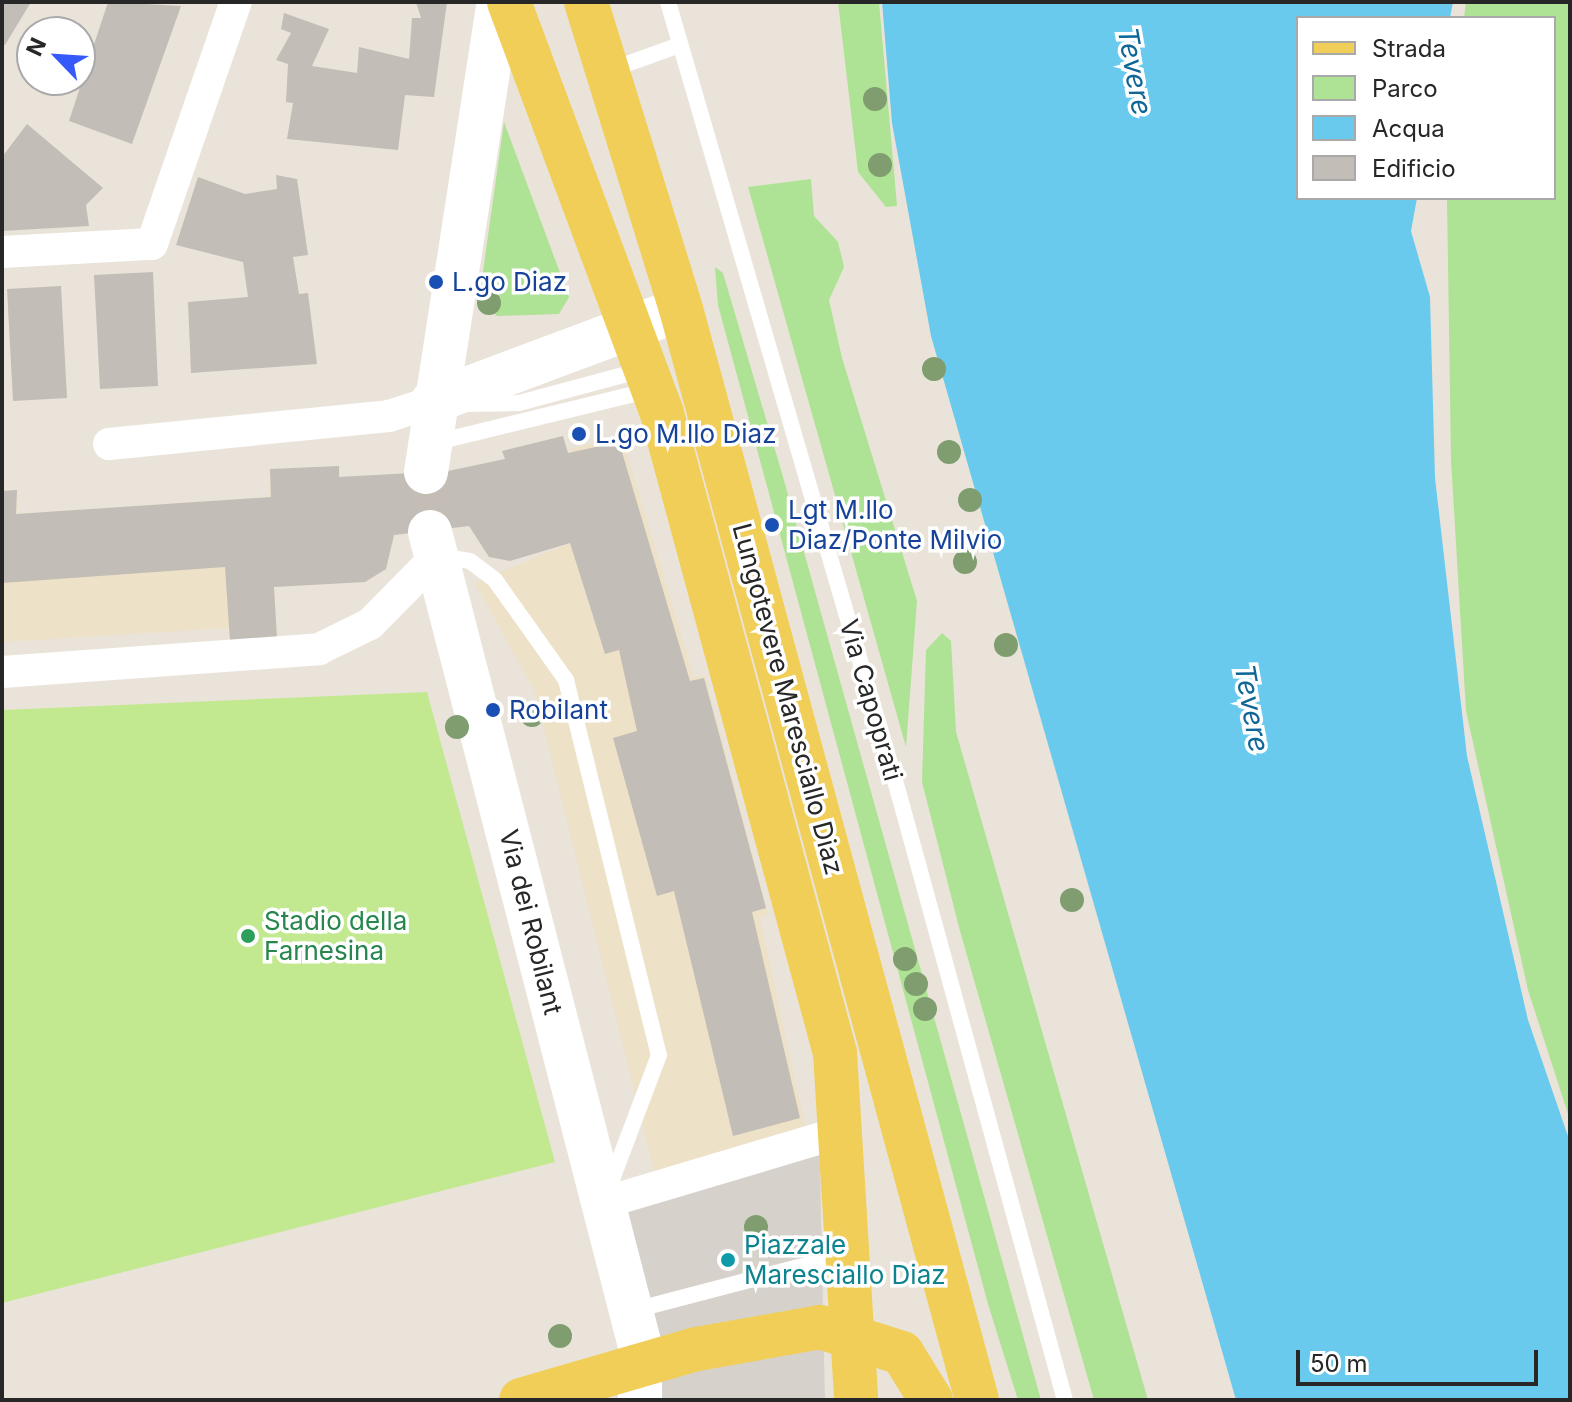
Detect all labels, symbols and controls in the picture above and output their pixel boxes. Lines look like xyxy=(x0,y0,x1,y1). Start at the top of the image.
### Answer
north arrow xyxy=(16,16,96,96)
legend xyxy=(1296,16,1556,200)
water label: Tevere xyxy=(1111,24,1159,118)
text: N xyxy=(21,34,51,60)
text: Strada xyxy=(1372,34,1446,63)
text: Parco xyxy=(1372,74,1438,103)
text: Acqua xyxy=(1372,114,1445,143)
text: Edificio xyxy=(1372,154,1456,183)
place label: L.go Diaz xyxy=(452,266,567,298)
marker: L.go Diaz xyxy=(427,273,445,291)
place label: L.go M.llo Diaz xyxy=(595,418,777,450)
marker: L.go M.llo Diaz xyxy=(570,425,588,443)
place label: Lgt M.llo Diaz/Ponte Milvio xyxy=(788,494,1002,556)
marker: Lgt M.llo Diaz/Ponte Milvio xyxy=(763,516,781,534)
street label: Lungotevere Maresciallo Diaz xyxy=(726,520,850,878)
street label: Via Capoprati xyxy=(833,616,909,784)
water label: Tevere xyxy=(1228,661,1276,755)
place label: Robilant xyxy=(509,694,608,726)
marker: Robilant xyxy=(484,701,502,719)
street label: Via dei Robilant xyxy=(493,826,569,1018)
place label: Stadio della Farnesina xyxy=(264,905,407,966)
marker: Stadio della Farnesina xyxy=(239,927,257,945)
place label: Piazzale Maresciallo Diaz xyxy=(744,1229,946,1290)
marker: Piazzale Maresciallo Diaz xyxy=(719,1251,737,1269)
scale bar xyxy=(1300,1334,1542,1384)
text: 50 m xyxy=(1310,1349,1368,1378)

